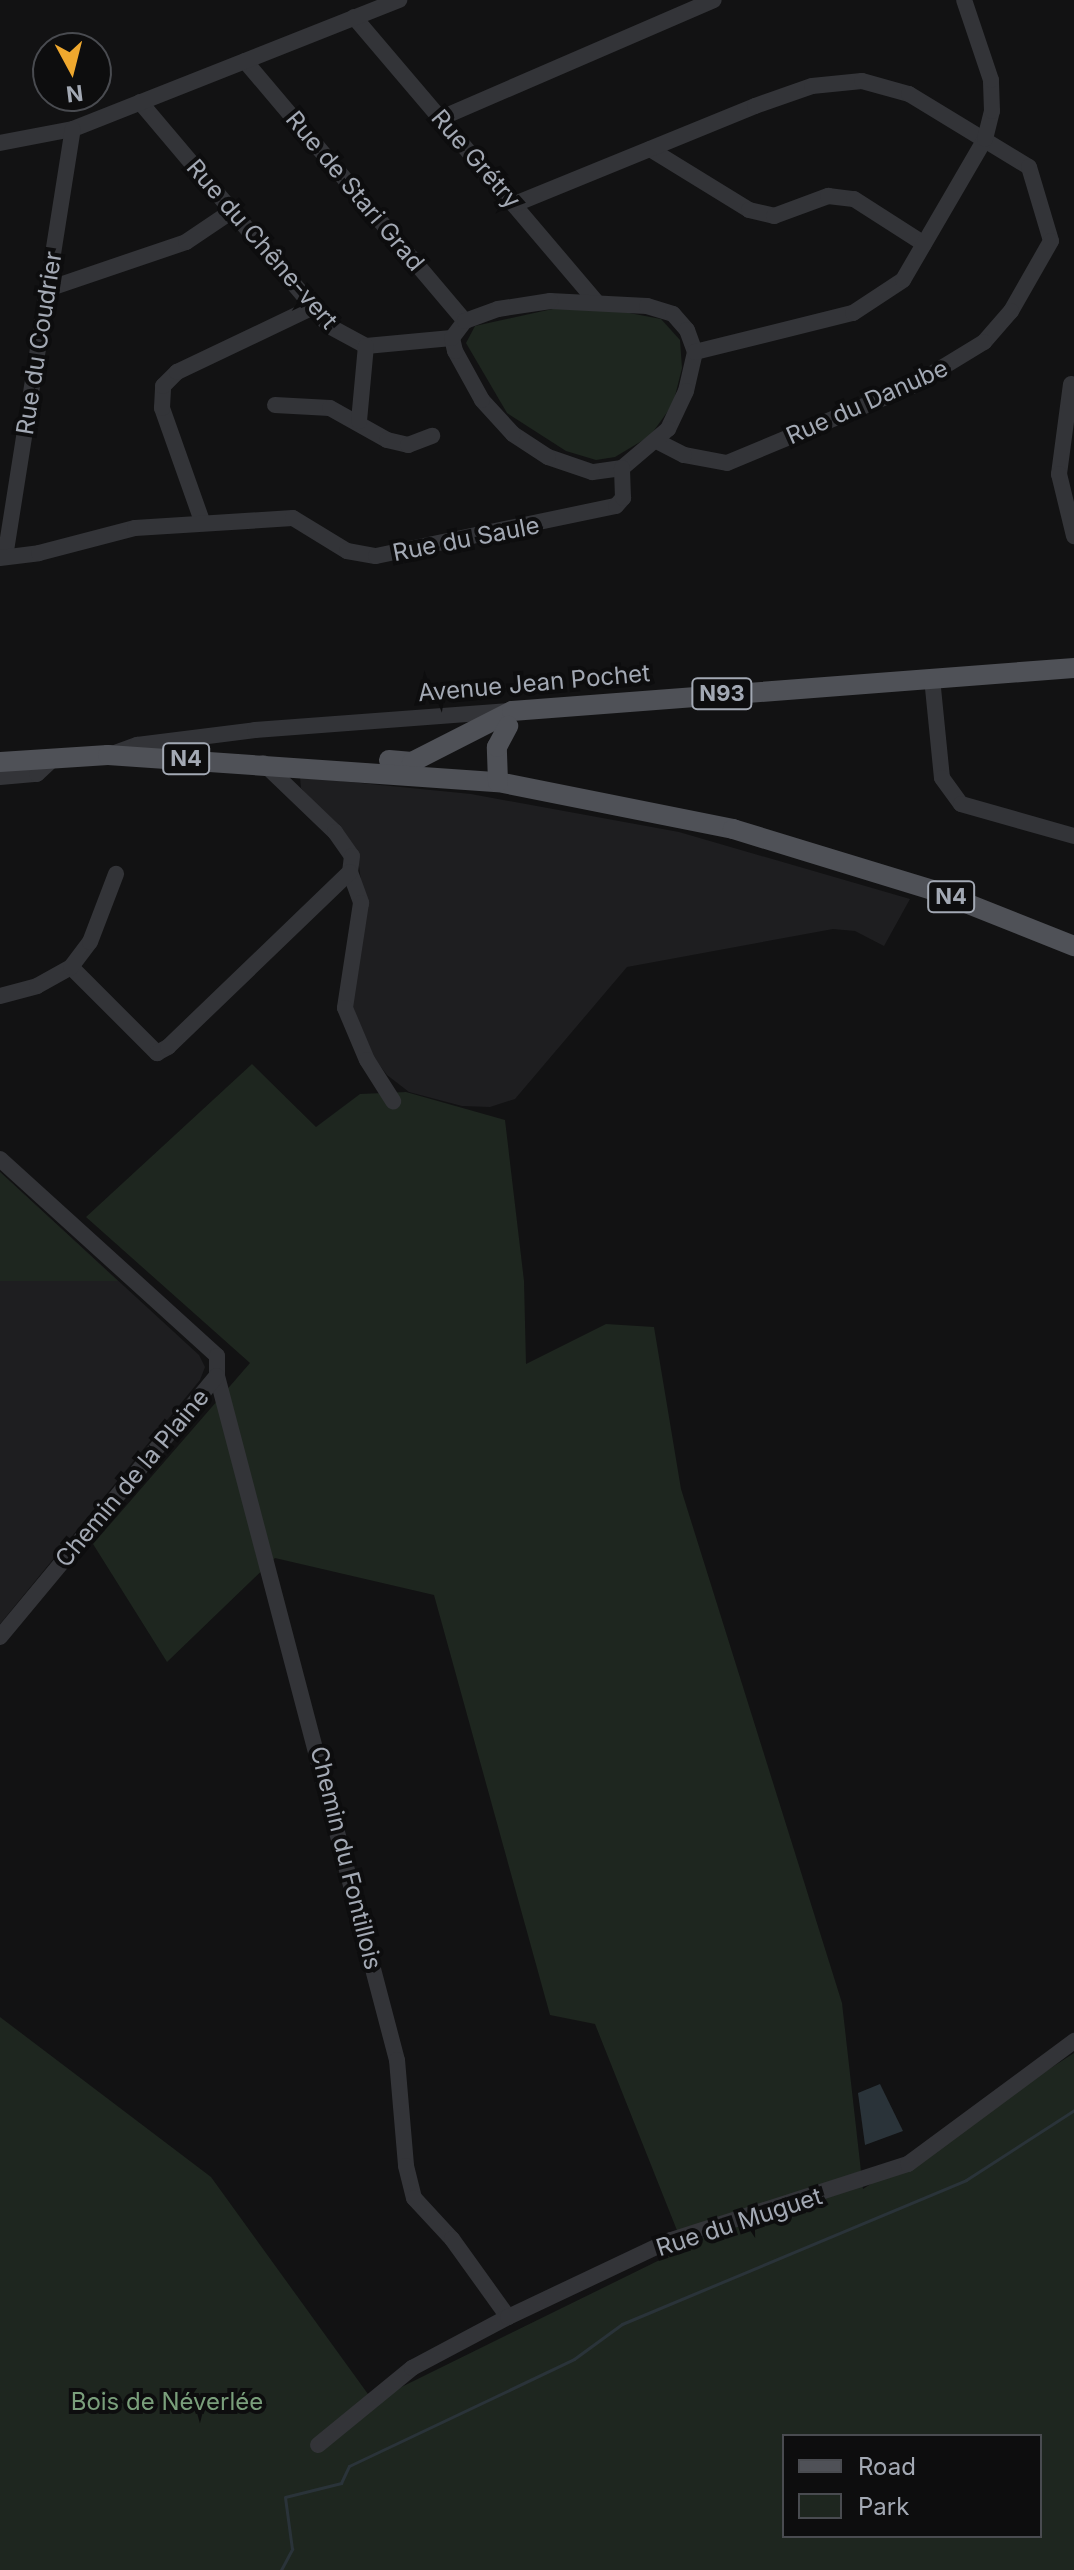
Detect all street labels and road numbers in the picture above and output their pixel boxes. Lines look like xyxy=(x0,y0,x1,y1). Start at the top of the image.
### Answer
street label: Rue Grétry xyxy=(425,104,527,214)
street label: Rue de Stari Grad xyxy=(280,105,430,277)
street label: Rue du Chêne-vert xyxy=(181,153,343,335)
street label: Rue du Coudrier xyxy=(10,249,68,437)
street label: Rue du Danube xyxy=(782,353,952,451)
street label: Rue du Saule xyxy=(390,511,542,567)
street label: Avenue Jean Pochet xyxy=(417,659,651,707)
road number: N93 xyxy=(690,676,754,712)
road number: N4 xyxy=(162,741,210,777)
road number: N4 xyxy=(927,879,975,915)
street label: Chemin de la Plaine xyxy=(49,1383,215,1573)
street label: Chemin du Fontillois xyxy=(304,1743,388,1973)
street label: Rue du Muguet xyxy=(652,2182,826,2262)

